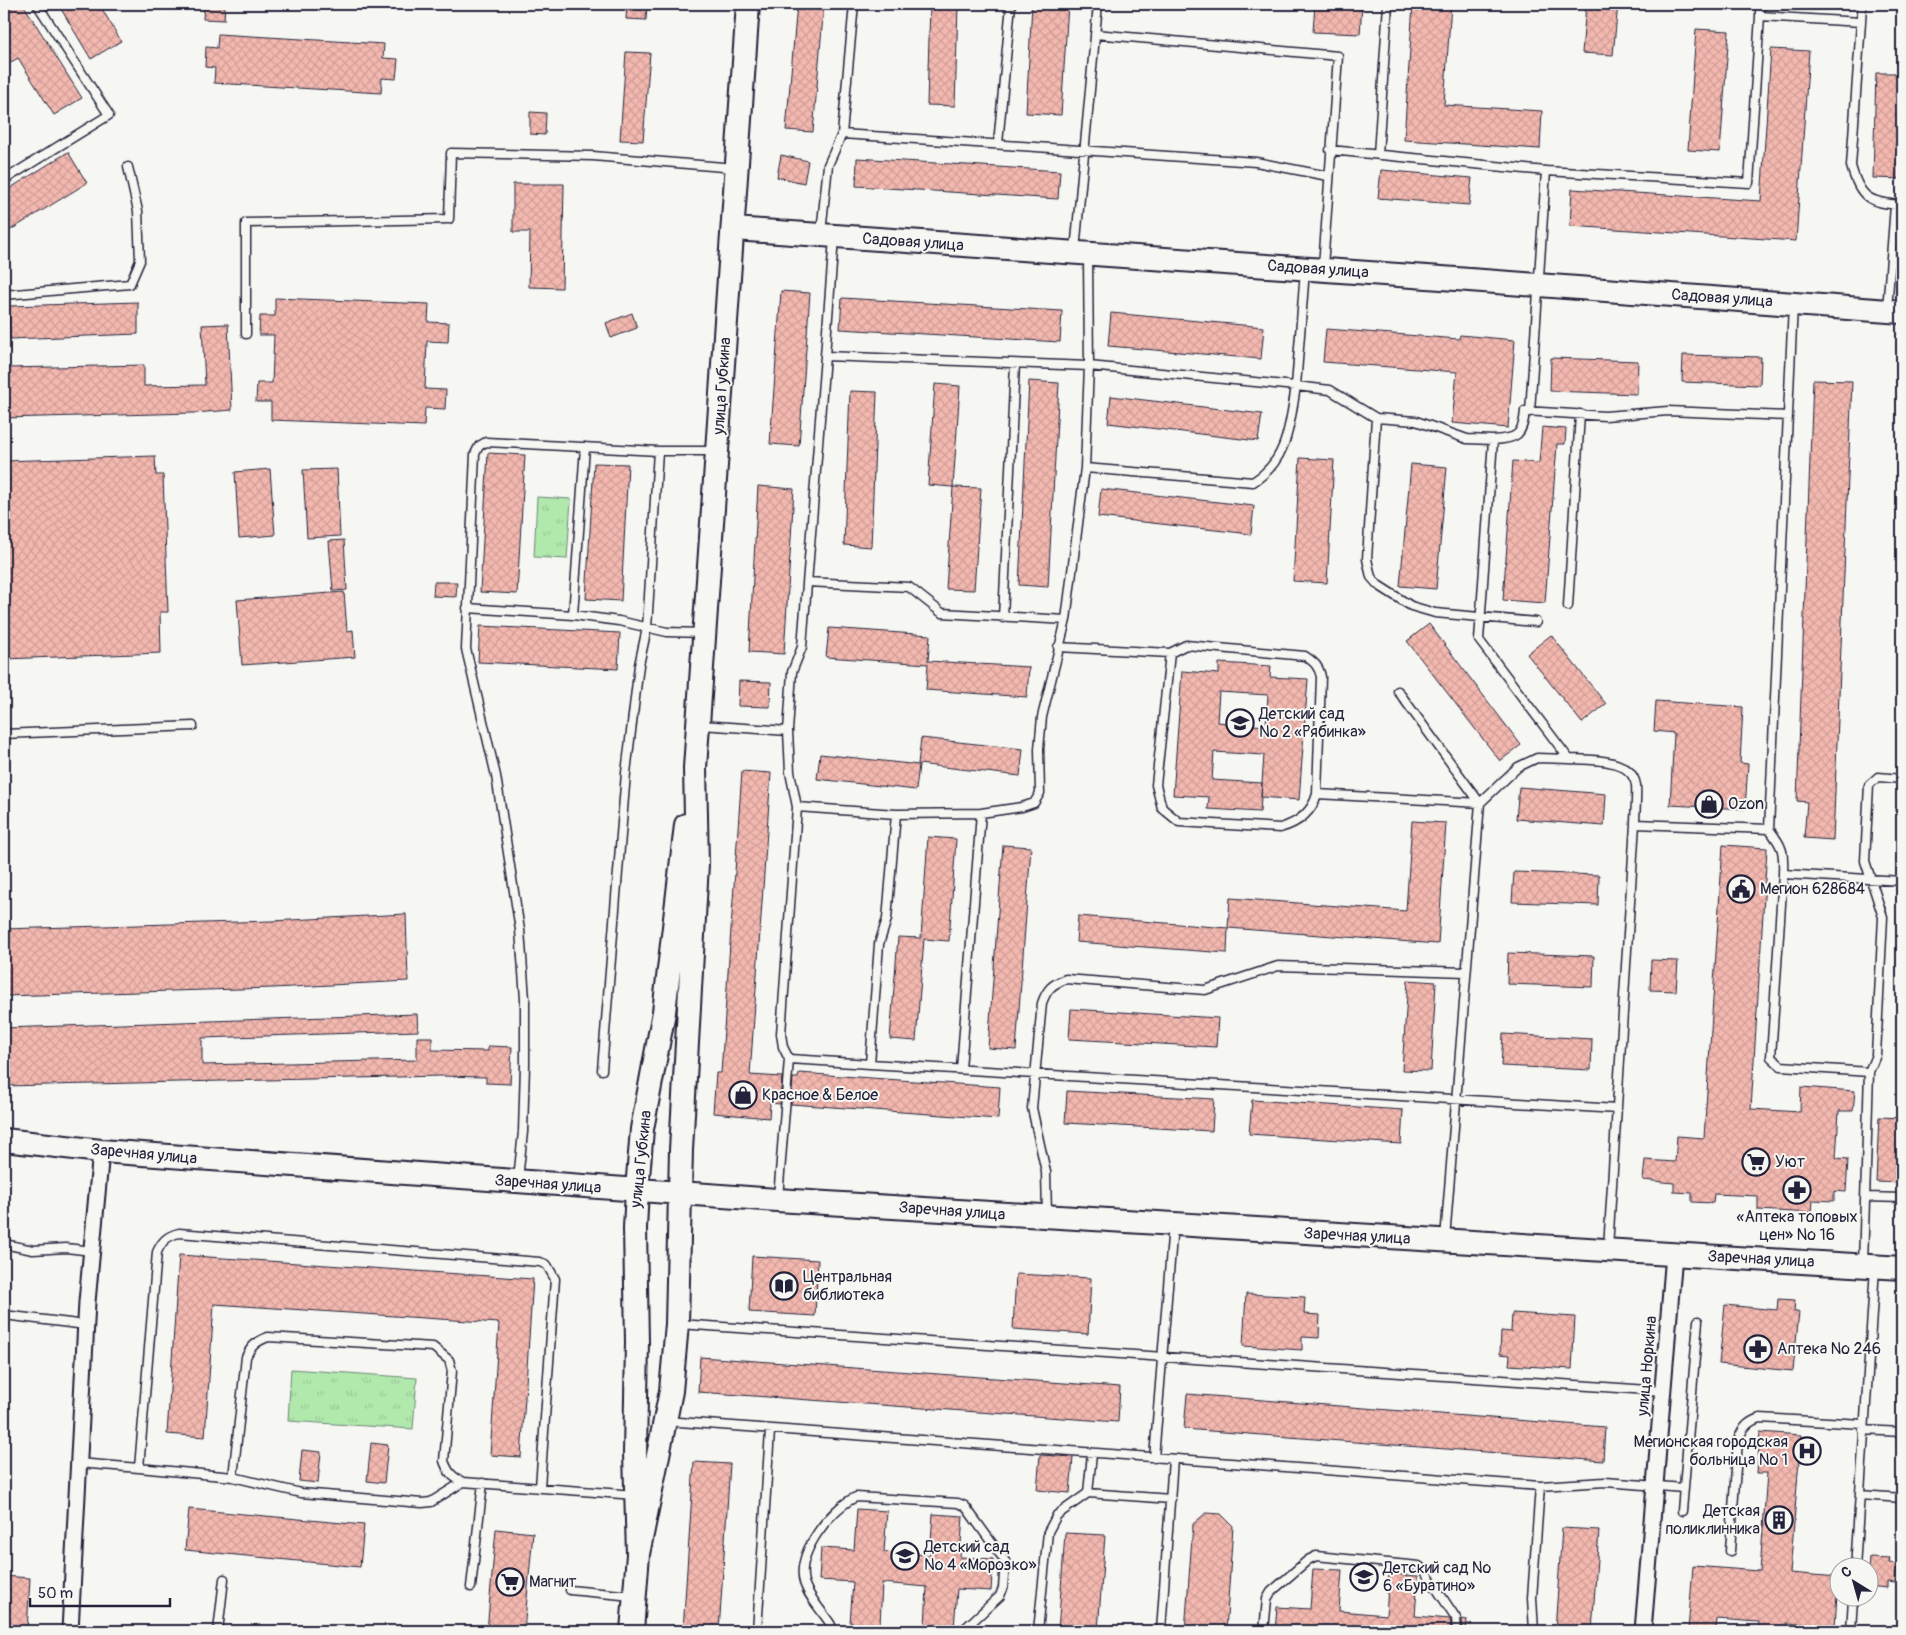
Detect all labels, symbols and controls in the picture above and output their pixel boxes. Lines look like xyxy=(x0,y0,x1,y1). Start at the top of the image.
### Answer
street label: Садовая улица xyxy=(862,228,964,256)
street label: Садовая улица xyxy=(1267,255,1369,283)
street label: Садовая улица xyxy=(1671,284,1773,312)
street label: улица Губкина xyxy=(709,337,735,436)
place label: Детский сад № 2 «Рябинка» xyxy=(1258,704,1366,742)
school or university icon: Детский сад № 2 «Рябинка» xyxy=(1225,708,1255,738)
shop icon: Ozon xyxy=(1694,789,1724,819)
place label: Ozon xyxy=(1728,794,1764,814)
public building icon: Мегион 628684 xyxy=(1726,874,1756,904)
place label: Мегион 628684 xyxy=(1760,879,1865,899)
shop icon: Красное & Белое xyxy=(728,1080,758,1110)
place label: Красное & Белое xyxy=(762,1085,878,1105)
street label: улица Губкина xyxy=(626,1109,656,1210)
street label: Заречная улица xyxy=(90,1139,198,1169)
supermarket icon: Уют xyxy=(1741,1147,1771,1177)
place label: Уют xyxy=(1775,1152,1805,1172)
street label: Заречная улица xyxy=(494,1170,602,1198)
pharmacy icon: «Аптека топовых цен» № 16 xyxy=(1782,1175,1812,1205)
street label: Заречная улица xyxy=(898,1197,1006,1225)
place label: «Аптека топовых цен» № 16 xyxy=(1736,1207,1858,1245)
street label: Заречная улица xyxy=(1303,1223,1411,1249)
street label: Заречная улица xyxy=(1707,1246,1815,1272)
place label: Центральная библиотека xyxy=(803,1267,892,1305)
library icon: Центральная библиотека xyxy=(769,1271,799,1301)
street label: улица Норкина xyxy=(1633,1315,1661,1418)
pharmacy icon: Аптека № 246 xyxy=(1743,1334,1773,1364)
place label: Аптека № 246 xyxy=(1777,1339,1881,1359)
place label: Мегионская городская больница № 1 xyxy=(1633,1432,1788,1470)
hospital icon: Мегионская городская больница № 1 xyxy=(1792,1436,1822,1466)
place label: Детская поликлинника xyxy=(1665,1501,1760,1539)
building icon: Детская поликлинника xyxy=(1764,1505,1794,1535)
place label: Детский сад № 4 «Морозко» xyxy=(923,1537,1037,1575)
school or university icon: Детский сад № 4 «Морозко» xyxy=(890,1541,920,1571)
place label: Детский сад № 6 «Буратино» xyxy=(1382,1558,1491,1596)
north arrow xyxy=(1828,1558,1878,1608)
school or university icon: Детский сад № 6 «Буратино» xyxy=(1349,1562,1379,1592)
text: С xyxy=(1838,1562,1855,1581)
supermarket icon: Магнит xyxy=(495,1567,525,1597)
place label: Магнит xyxy=(529,1572,577,1592)
scale bar xyxy=(30,1575,170,1607)
text: 50 m xyxy=(38,1584,73,1603)

